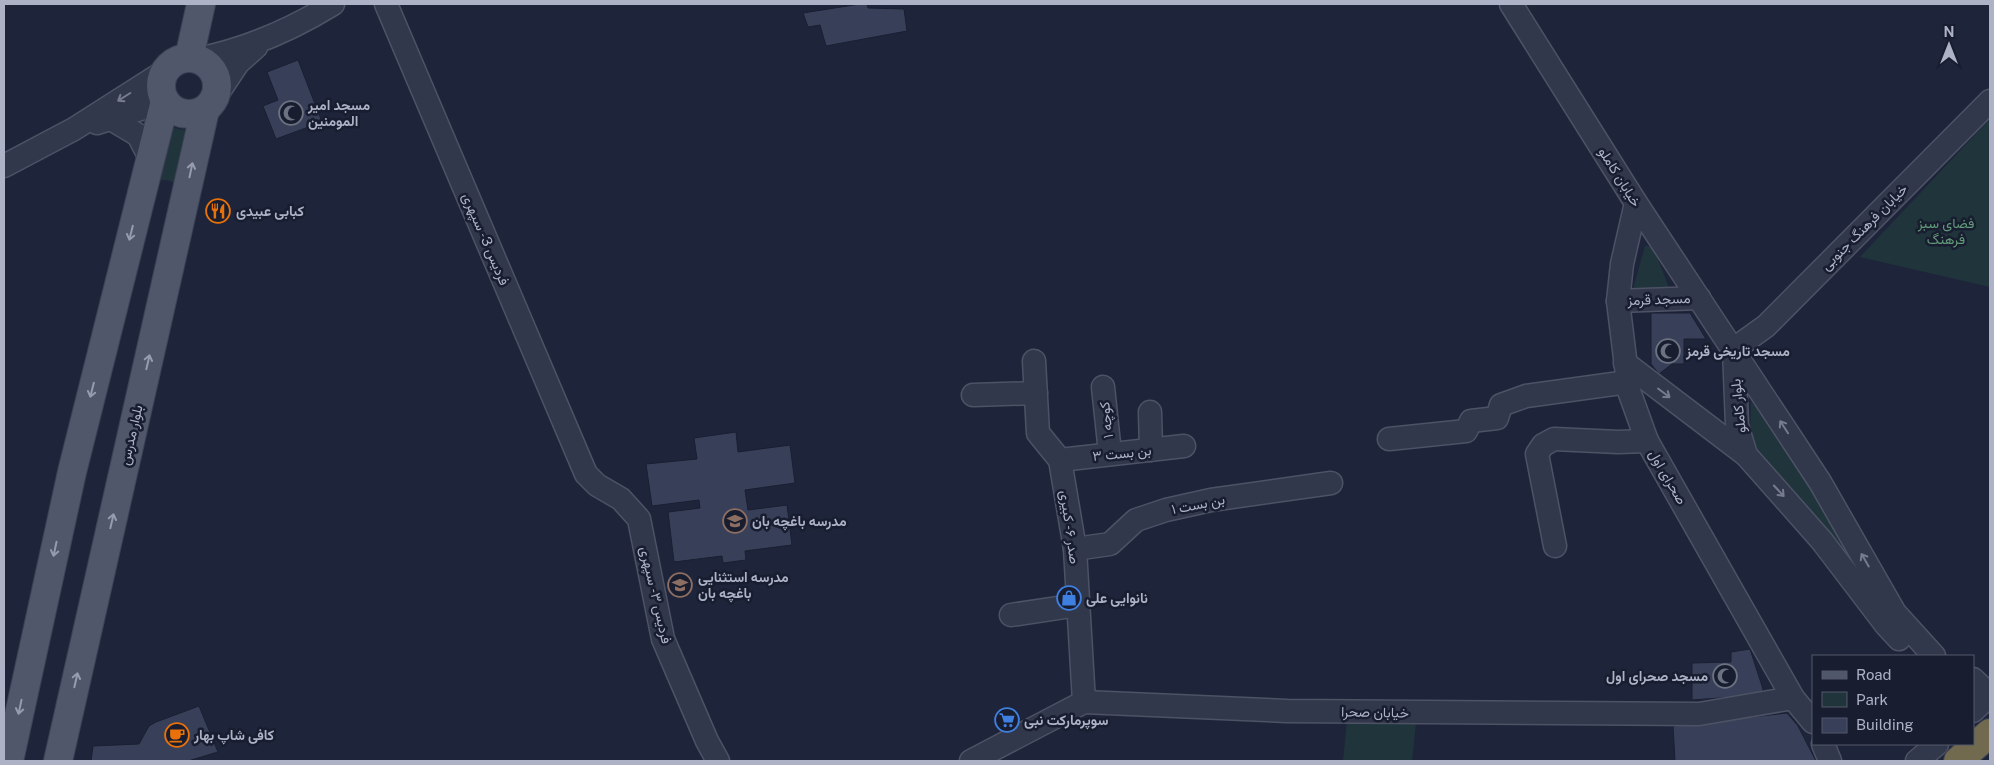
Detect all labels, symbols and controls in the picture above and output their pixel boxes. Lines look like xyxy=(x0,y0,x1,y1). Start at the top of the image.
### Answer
north arrow xyxy=(1924,20,1974,70)
text: N xyxy=(1944,24,1954,40)
one-way arrow xyxy=(117,92,131,102)
place label: مسجد امیر المومنین xyxy=(307,97,370,130)
mosque icon: مسجد امیر المومنین xyxy=(278,100,304,126)
street label: خیابان کاملو xyxy=(1595,144,1644,210)
one-way arrow xyxy=(187,162,196,178)
street label: خیابان فرهنگ جنوبی xyxy=(1818,181,1911,274)
street label: فردیس 3 - سپهری xyxy=(458,190,513,288)
restaurant icon: کبابی عبیدی xyxy=(205,198,231,224)
place label: کبابی عبیدی xyxy=(236,203,304,220)
park label: فضای سبز فرهنگ xyxy=(1917,215,1974,248)
one-way arrow xyxy=(126,224,135,240)
street label: مسجد قرمز xyxy=(1626,290,1691,309)
mosque icon: مسجد تاریخی قرمز xyxy=(1655,338,1681,364)
place label: مسجد تاریخی قرمز xyxy=(1685,343,1790,360)
one-way arrow xyxy=(144,355,153,371)
street label: بلوار کاملو xyxy=(1727,378,1750,434)
one-way arrow xyxy=(87,382,96,398)
one-way arrow xyxy=(1657,387,1670,398)
street label: کوچه ۱ xyxy=(1096,401,1118,439)
street label: بلوار مدرس xyxy=(116,403,147,467)
one-way arrow xyxy=(1779,420,1789,434)
street label: بن بست ۳ xyxy=(1092,442,1152,465)
street label: صحرای اول xyxy=(1644,447,1690,509)
one-way arrow xyxy=(1773,484,1785,497)
street label: صدر ۶ - کبیری xyxy=(1056,489,1083,565)
street label: بن بست ۱ xyxy=(1170,491,1226,518)
school or university icon: مدرسه باغچه بان xyxy=(722,508,748,534)
one-way arrow xyxy=(108,513,117,529)
place label: مدرسه باغچه بان xyxy=(752,513,847,531)
one-way arrow xyxy=(50,540,59,556)
street label: فردیس ۳ - سپهری xyxy=(635,545,675,646)
one-way arrow xyxy=(1860,554,1870,568)
place label: مدرسه استثنایی باغچه بان xyxy=(698,569,789,603)
school or university icon: مدرسه استثنایی باغچه بان xyxy=(667,572,693,598)
shop icon: نانوایی علی xyxy=(1056,585,1082,611)
place label: نانوایی علی xyxy=(1086,590,1148,607)
legend xyxy=(1812,655,1974,745)
mosque icon: مسجد صحرای اول xyxy=(1712,663,1738,689)
text: Road xyxy=(1856,666,1892,683)
place label: مسجد صحرای اول xyxy=(1606,668,1708,685)
one-way arrow xyxy=(72,672,82,688)
text: Park xyxy=(1856,691,1888,708)
one-way arrow xyxy=(15,699,24,715)
street label: خیابان صحرا xyxy=(1341,703,1409,722)
supermarket icon: سوپرمارکت نبی xyxy=(994,707,1020,733)
place label: سوپرمارکت نبی xyxy=(1024,712,1108,730)
text: Building xyxy=(1856,716,1914,733)
cafe icon: کافی شاپ بهار xyxy=(164,722,190,748)
place label: کافی شاپ بهار xyxy=(193,727,274,745)

